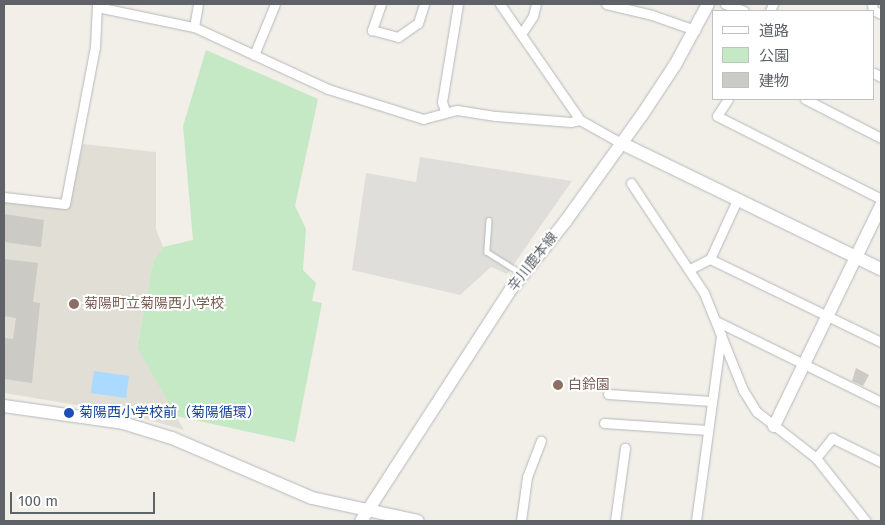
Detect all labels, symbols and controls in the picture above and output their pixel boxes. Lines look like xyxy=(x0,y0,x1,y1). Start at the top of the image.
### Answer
legend xyxy=(712,10,875,100)
text: 道路 xyxy=(759,22,789,40)
text: 公園 xyxy=(759,47,789,65)
text: 建物 xyxy=(759,72,789,90)
street label: 辛川鹿本線 xyxy=(505,229,561,295)
place label: 菊陽町立菊陽西小学校 xyxy=(84,296,224,312)
marker: 菊陽町立菊陽西小学校 xyxy=(68,298,80,310)
place label: 白鈴園 xyxy=(568,377,610,393)
marker: 白鈴園 xyxy=(552,379,564,391)
place label: 菊陽西小学校前（菊陽循環） xyxy=(79,405,261,421)
marker: 菊陽西小学校前（菊陽循環） xyxy=(63,407,75,419)
scale bar xyxy=(12,482,158,514)
text: 100 m xyxy=(18,492,58,510)

